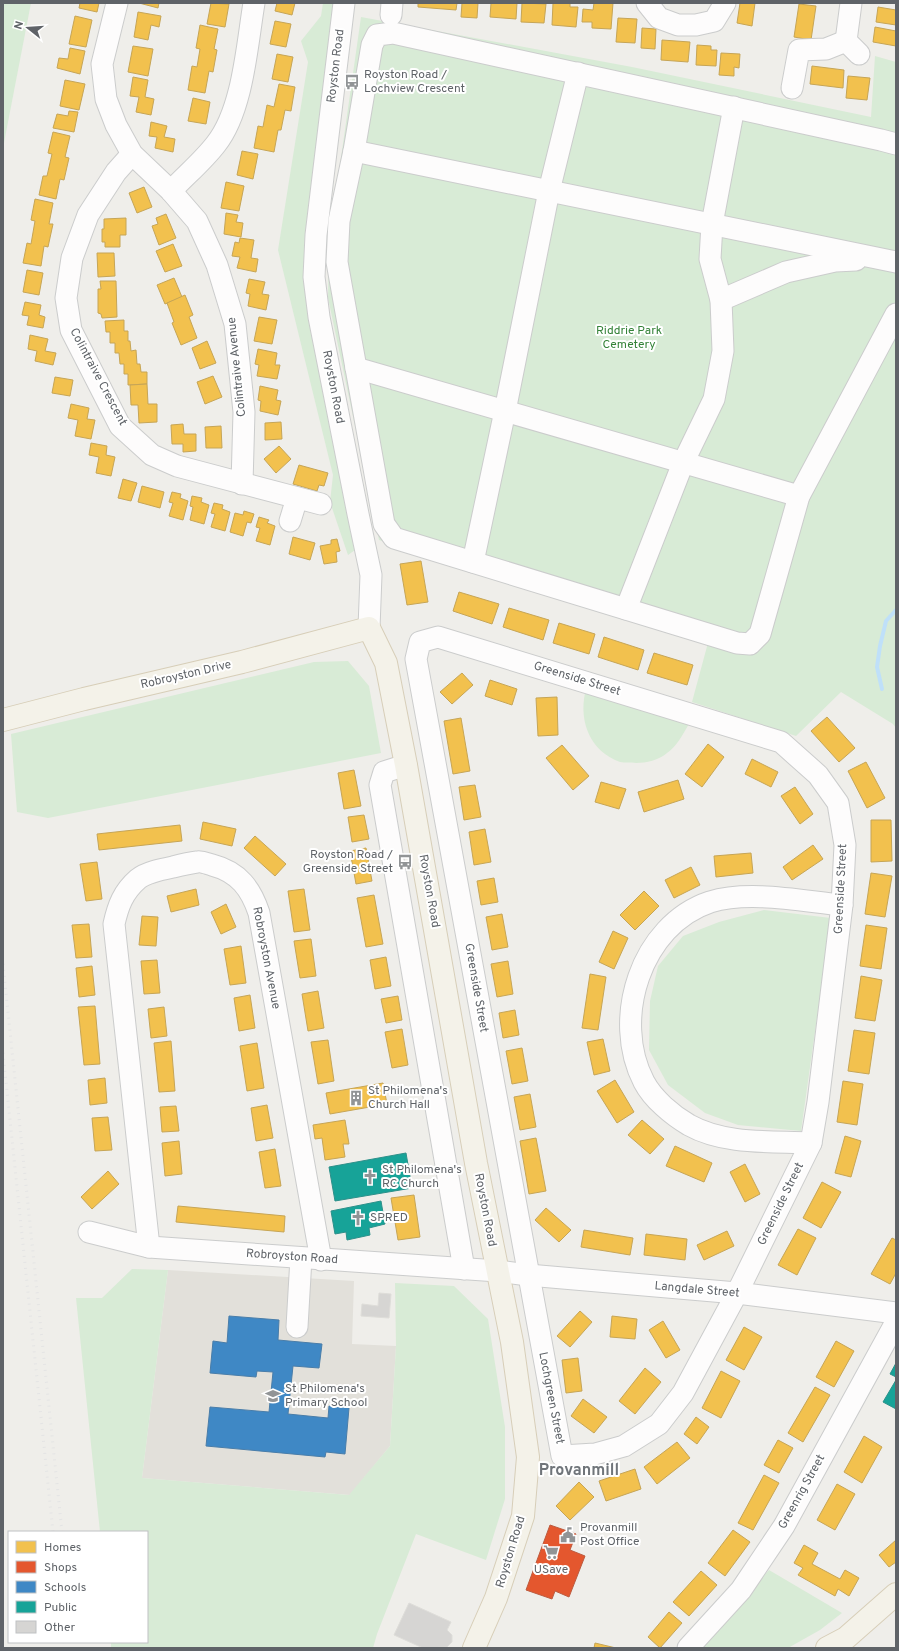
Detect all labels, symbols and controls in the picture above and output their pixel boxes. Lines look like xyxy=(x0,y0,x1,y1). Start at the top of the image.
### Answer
north arrow xyxy=(8,8,48,48)
text: N xyxy=(12,20,27,31)
street label: Royston Road xyxy=(324,28,348,104)
place label: Royston Road / Lochview Crescent xyxy=(364,67,465,97)
bus stop icon: Royston Road / Lochview Crescent xyxy=(343,73,361,91)
street label: Colintraive Avenue xyxy=(224,316,250,418)
park label: Riddrie Park Cemetery xyxy=(596,323,662,353)
street label: Colintraive Crescent xyxy=(66,325,130,429)
street label: Royston Road xyxy=(318,349,348,425)
street label: Robroyston Drive xyxy=(139,657,233,693)
street label: Greenside Street xyxy=(531,658,623,700)
street label: Greenside Street xyxy=(831,843,851,935)
place label: Royston Road / Greenside Street xyxy=(303,847,393,877)
bus stop icon: Royston Road / Greenside Street xyxy=(396,853,414,871)
street label: Royston Road xyxy=(415,853,443,929)
street label: Robroyston Avenue xyxy=(248,905,284,1011)
street label: Greenside Street xyxy=(460,942,492,1034)
place label: St Philomena's Church Hall xyxy=(368,1083,448,1113)
building icon: St Philomena's Church Hall xyxy=(347,1089,365,1107)
street label: Greenside Street xyxy=(754,1160,808,1248)
place label: St Philomena's RC Church xyxy=(382,1162,462,1192)
church icon: St Philomena's RC Church xyxy=(361,1168,379,1186)
street label: Royston Road xyxy=(470,1172,500,1248)
church icon: SPRED xyxy=(349,1209,367,1227)
place label: SPRED xyxy=(370,1210,408,1226)
street label: Robroyston Road xyxy=(246,1246,338,1268)
street label: Langdale Street xyxy=(654,1278,740,1302)
street label: Lochgreen Street xyxy=(534,1351,568,1445)
place label: St Philomena's Primary School xyxy=(285,1381,368,1411)
school or university icon: St Philomena's Primary School xyxy=(264,1387,282,1405)
street label: Greenrig Street xyxy=(775,1452,829,1532)
district label: Provanmill xyxy=(539,1461,619,1481)
street label: Royston Road xyxy=(492,1514,530,1590)
place label: Provanmill Post Office xyxy=(580,1520,640,1550)
public building icon: Provanmill Post Office xyxy=(559,1526,577,1544)
legend xyxy=(8,1531,148,1643)
text: Homes xyxy=(44,1540,81,1556)
supermarket icon: USave xyxy=(542,1543,560,1561)
text: Shops xyxy=(44,1560,77,1576)
place label: USave xyxy=(534,1562,568,1578)
text: Schools xyxy=(44,1580,86,1596)
text: Public xyxy=(44,1600,77,1616)
text: Other xyxy=(44,1620,76,1636)

